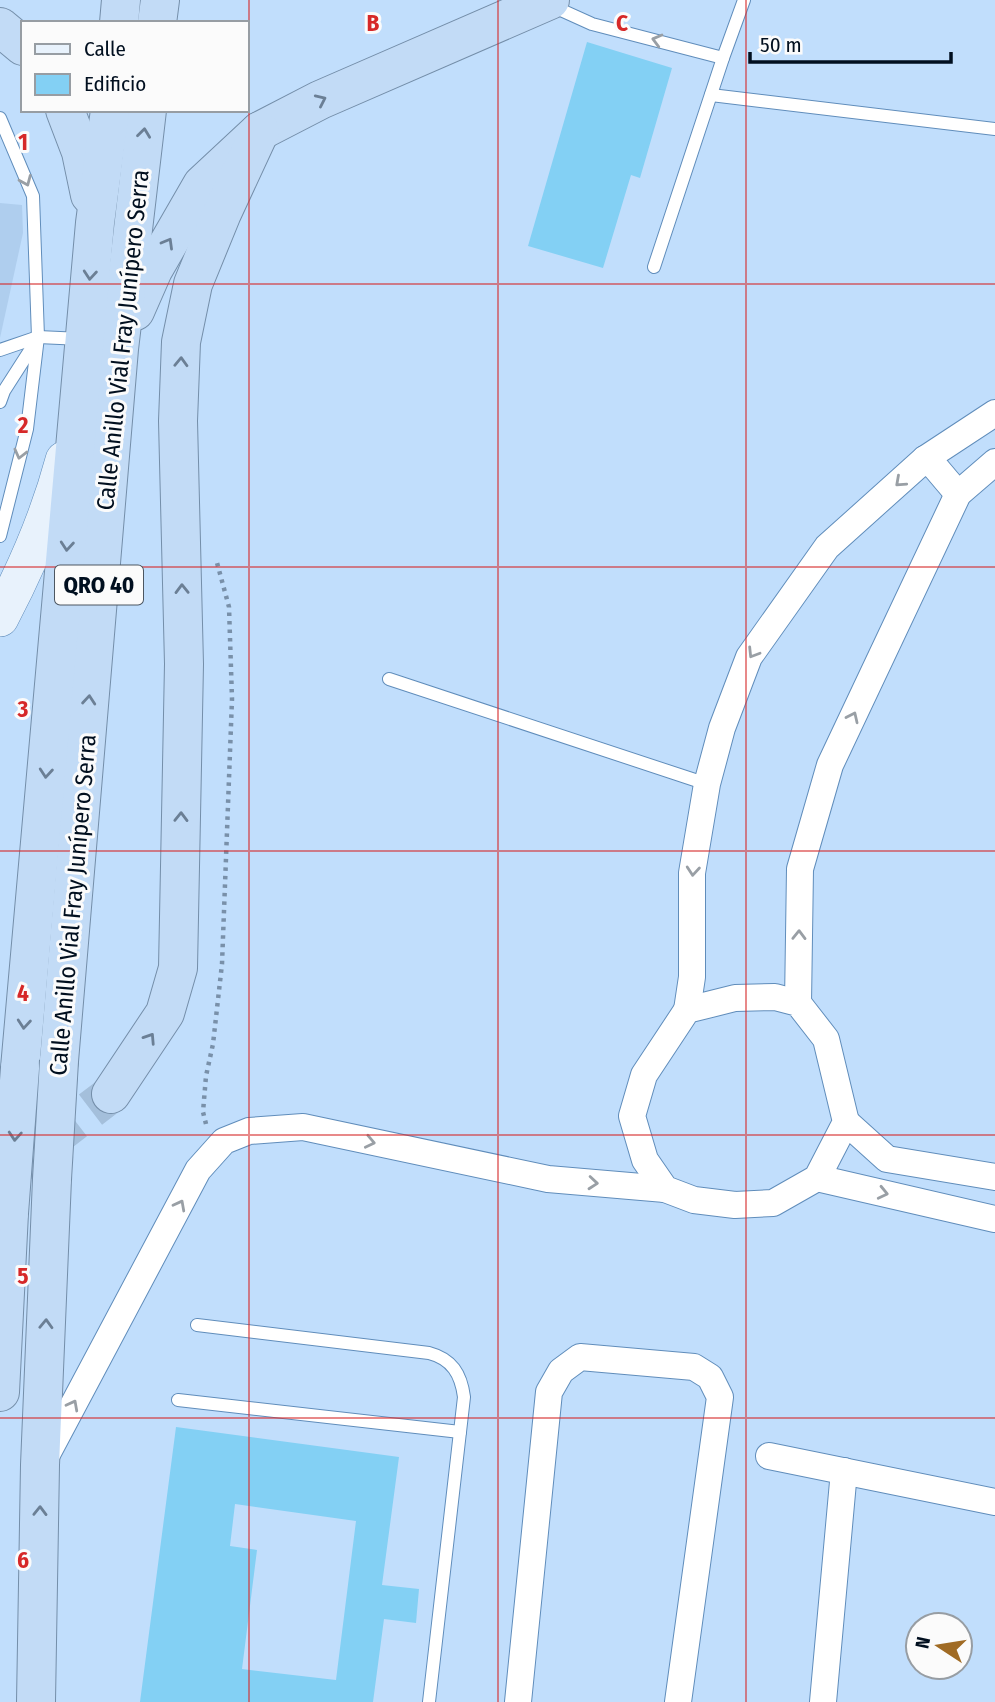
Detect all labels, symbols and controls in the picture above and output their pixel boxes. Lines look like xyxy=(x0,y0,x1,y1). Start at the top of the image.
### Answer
text: B xyxy=(367,9,380,37)
text: C xyxy=(616,9,628,37)
legend xyxy=(21,21,248,112)
scale bar xyxy=(750,21,951,65)
text: 50 m xyxy=(760,32,802,58)
one-way arrow xyxy=(651,34,663,49)
text: Calle xyxy=(84,36,126,62)
text: Edificio xyxy=(84,71,146,97)
one-way arrow xyxy=(314,94,326,108)
one-way arrow xyxy=(137,127,152,139)
text: 1 xyxy=(18,128,28,156)
street label: Calle Anillo Vial Fray Junípero Serra xyxy=(91,168,155,512)
one-way arrow xyxy=(18,174,32,186)
one-way arrow xyxy=(160,238,173,251)
one-way arrow xyxy=(83,270,98,281)
one-way arrow xyxy=(173,356,188,367)
text: 2 xyxy=(17,411,29,439)
one-way arrow xyxy=(14,448,28,460)
one-way arrow xyxy=(895,473,908,486)
one-way arrow xyxy=(60,541,75,552)
road number: QRO 40 xyxy=(55,566,143,604)
one-way arrow xyxy=(174,583,190,594)
one-way arrow xyxy=(748,645,761,658)
text: 3 xyxy=(17,695,29,723)
one-way arrow xyxy=(81,695,96,706)
one-way arrow xyxy=(844,712,858,724)
street label: Calle Anillo Vial Fray Junípero Serra xyxy=(44,733,102,1077)
one-way arrow xyxy=(39,767,54,778)
one-way arrow xyxy=(173,811,188,822)
one-way arrow xyxy=(686,865,701,877)
one-way arrow xyxy=(791,929,807,940)
text: 4 xyxy=(17,979,29,1007)
one-way arrow xyxy=(17,1018,32,1029)
one-way arrow xyxy=(141,1032,154,1045)
one-way arrow xyxy=(8,1131,23,1142)
one-way arrow xyxy=(364,1133,376,1148)
one-way arrow xyxy=(588,1175,599,1190)
one-way arrow xyxy=(877,1185,889,1200)
one-way arrow xyxy=(172,1199,185,1212)
text: 5 xyxy=(17,1262,29,1290)
one-way arrow xyxy=(38,1318,54,1329)
one-way arrow xyxy=(64,1400,78,1412)
one-way arrow xyxy=(32,1506,48,1516)
text: 6 xyxy=(17,1546,29,1574)
north arrow xyxy=(904,1611,974,1681)
text: N xyxy=(910,1635,935,1651)

